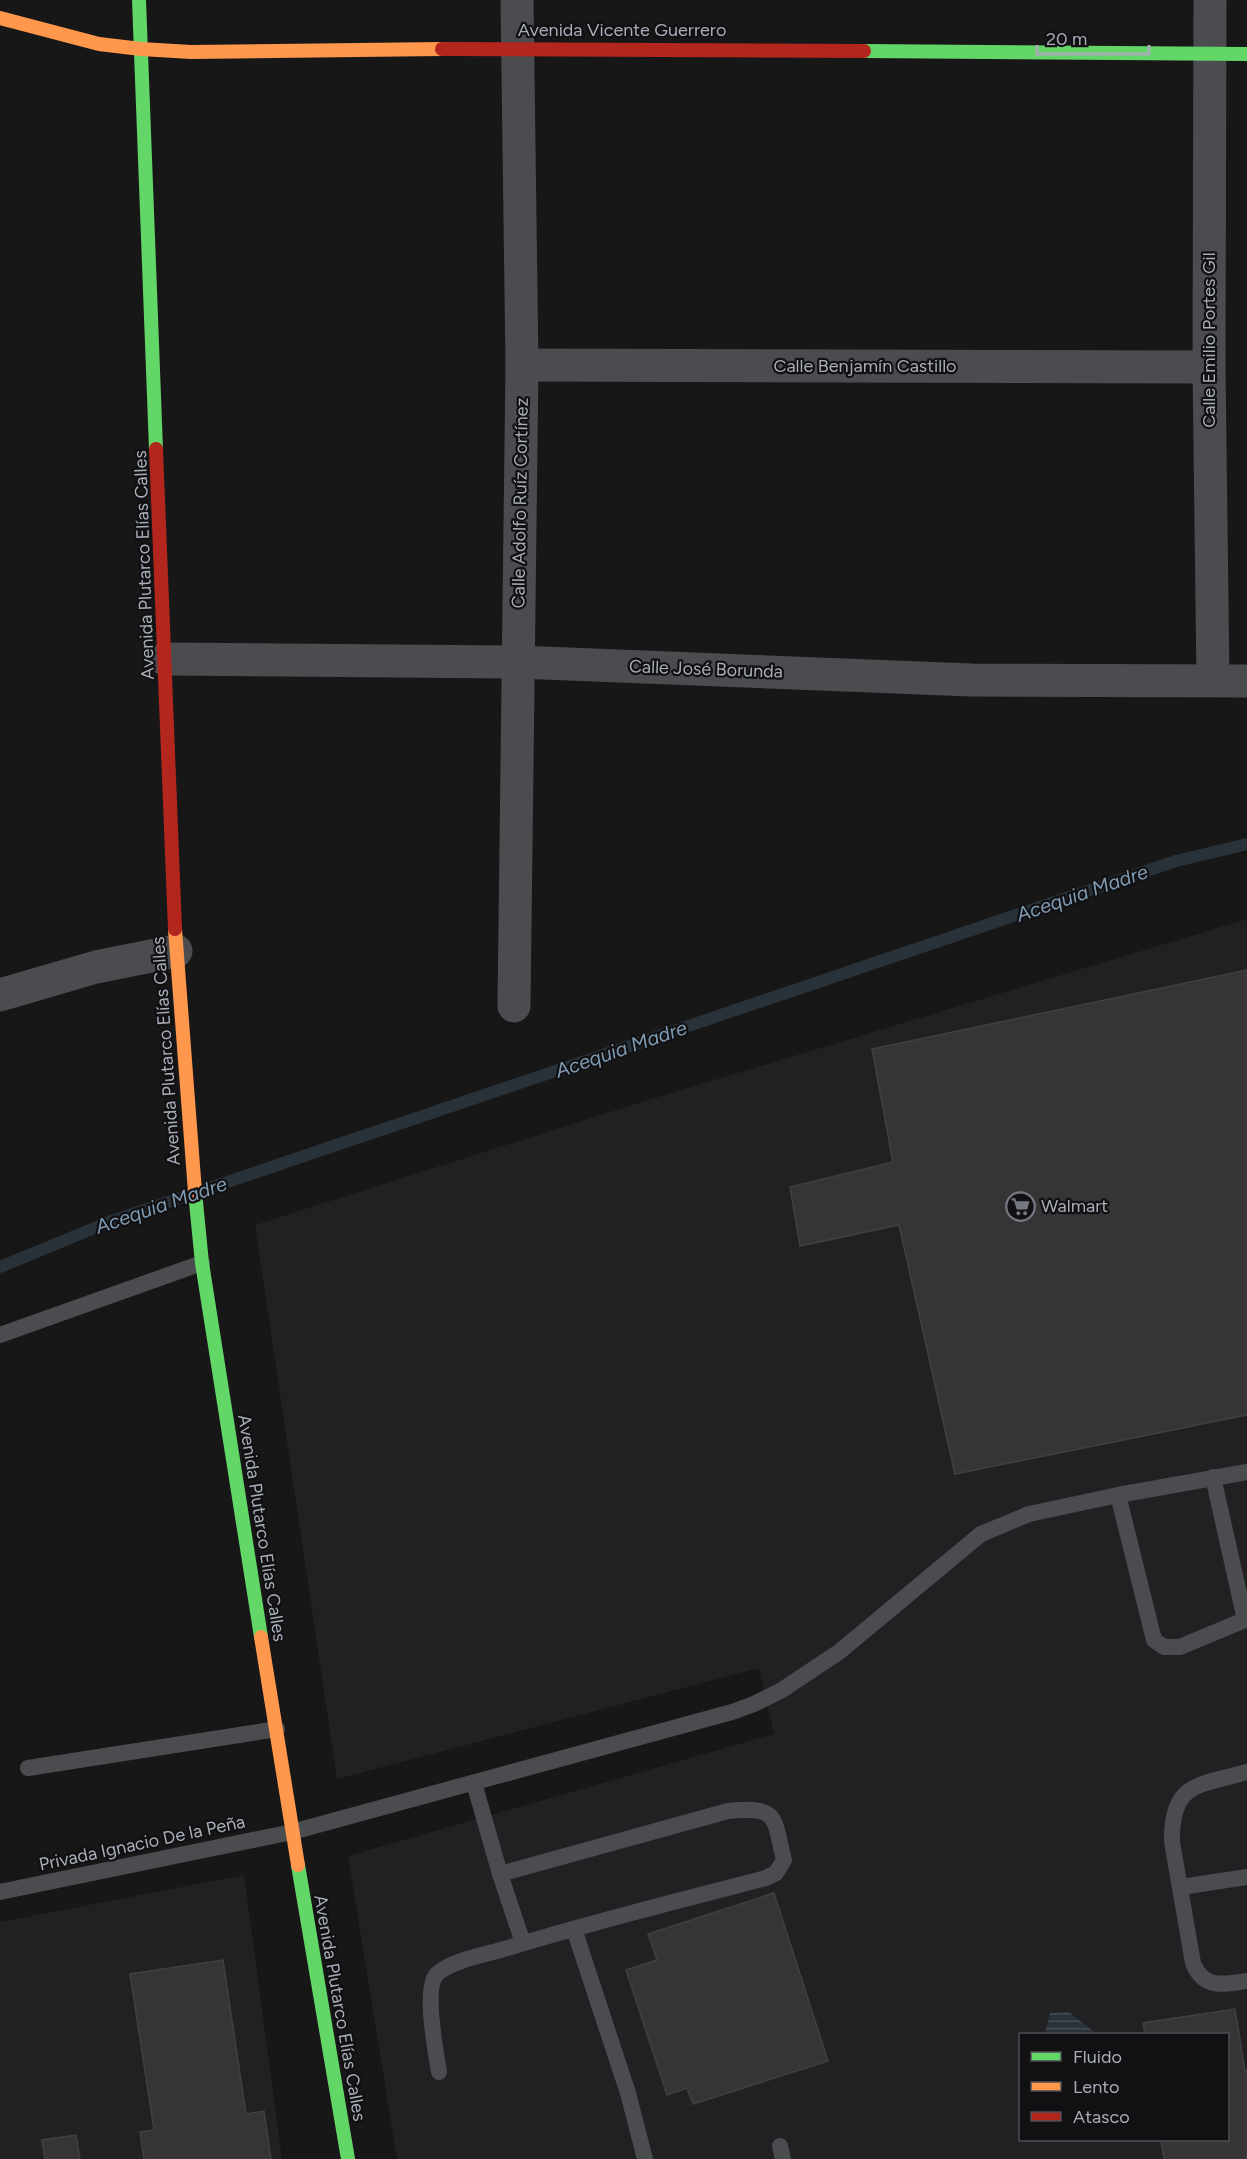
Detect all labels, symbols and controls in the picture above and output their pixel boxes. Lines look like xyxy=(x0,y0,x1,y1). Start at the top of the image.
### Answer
scale bar xyxy=(1037,18,1150,56)
street label: Avenida Vicente Guerrero xyxy=(518,19,726,41)
text: 20 m xyxy=(1046,28,1087,50)
street label: Calle Emilio Portes Gil xyxy=(1198,252,1220,428)
street label: Calle Benjamín Castillo xyxy=(773,355,957,377)
street label: Calle Adolfo Ruíz Cortínez xyxy=(507,397,533,609)
street label: Avenida Plutarco Elías Calles xyxy=(129,450,159,680)
street label: Calle José Borunda xyxy=(629,655,783,683)
water label: Acequia Madre xyxy=(1012,859,1151,927)
street label: Avenida Plutarco Elías Calles xyxy=(147,936,185,1166)
water label: Acequia Madre xyxy=(551,1015,690,1083)
water label: Acequia Madre xyxy=(91,1171,230,1239)
supermarket icon: Walmart xyxy=(1004,1190,1036,1222)
place label: Walmart xyxy=(1041,1195,1108,1217)
street label: Avenida Plutarco Elías Calles xyxy=(233,1413,291,1643)
street label: Privada Ignacio De la Peña xyxy=(37,1810,247,1876)
street label: Avenida Plutarco Elías Calles xyxy=(309,1893,371,2123)
legend xyxy=(1019,2033,1229,2141)
text: Fluido xyxy=(1073,2046,1122,2068)
text: Lento xyxy=(1073,2076,1119,2098)
text: Atasco xyxy=(1073,2106,1130,2128)

